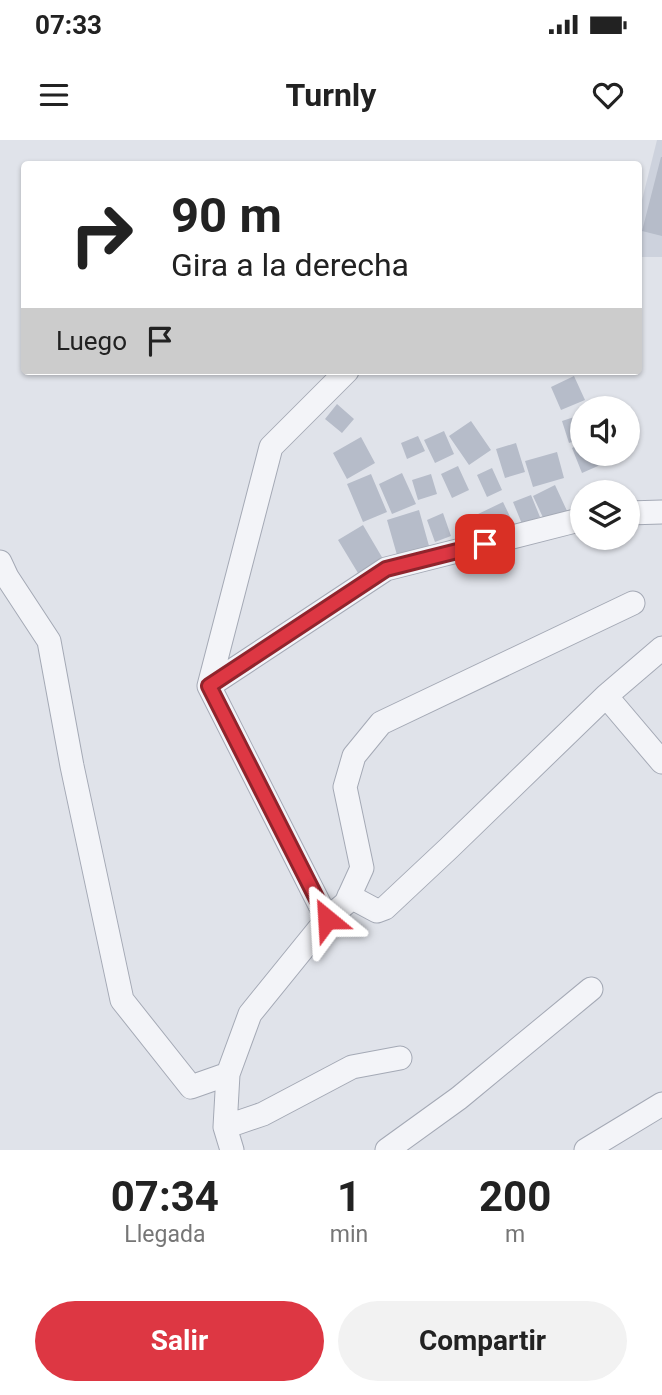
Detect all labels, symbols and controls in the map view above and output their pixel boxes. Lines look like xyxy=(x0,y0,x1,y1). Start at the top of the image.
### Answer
text: 07:33 xyxy=(35,10,102,40)
icon: menu xyxy=(35,76,73,114)
text: Turnly xyxy=(286,76,376,114)
icon: heart xyxy=(589,76,627,114)
text: 90 m xyxy=(171,187,282,244)
icon: right xyxy=(56,189,147,280)
text: Gira a la derecha xyxy=(171,246,409,284)
icon: arrive xyxy=(141,322,179,360)
text: Luego xyxy=(56,326,127,356)
map controls xyxy=(570,396,640,550)
button: sound xyxy=(570,396,640,466)
button: layers xyxy=(570,480,640,550)
pin xyxy=(455,514,515,574)
icon: arrive xyxy=(466,525,504,563)
position arrow xyxy=(290,882,364,956)
text: 07:34 xyxy=(111,1172,219,1221)
text: 1 xyxy=(337,1172,361,1221)
text: 200 xyxy=(479,1172,551,1221)
text: Llegada xyxy=(124,1221,205,1248)
text: min xyxy=(330,1221,368,1248)
text: m xyxy=(505,1221,525,1248)
button: Salir xyxy=(35,1301,324,1381)
button: Compartir xyxy=(338,1301,627,1381)

